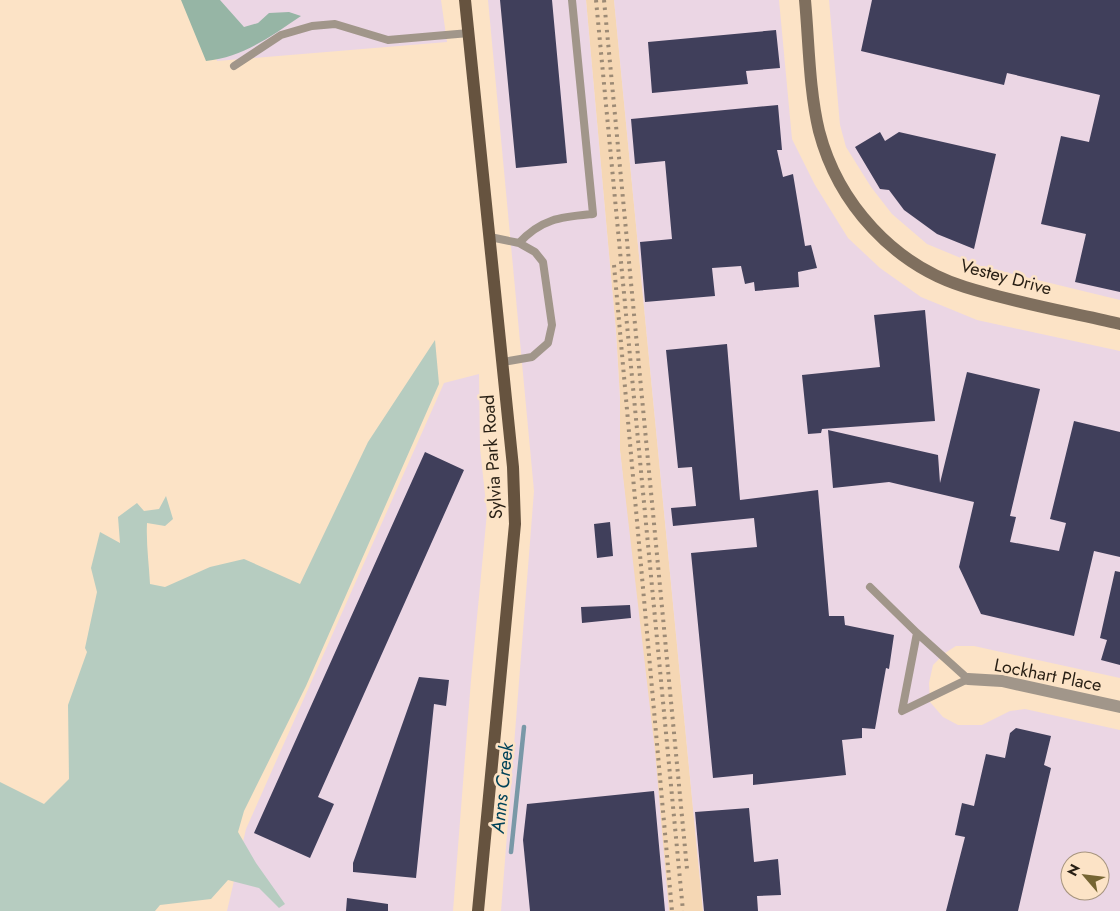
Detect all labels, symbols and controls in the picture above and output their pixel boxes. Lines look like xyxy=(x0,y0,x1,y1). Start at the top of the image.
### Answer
street label: Vestey Drive xyxy=(957,252,1055,302)
street label: Sylvia Park Road xyxy=(475,394,509,520)
street label: Lockhart Place xyxy=(992,652,1104,698)
water label: Anns Creek xyxy=(484,741,520,835)
north arrow xyxy=(1060,851,1110,901)
text: N xyxy=(1062,860,1085,880)

